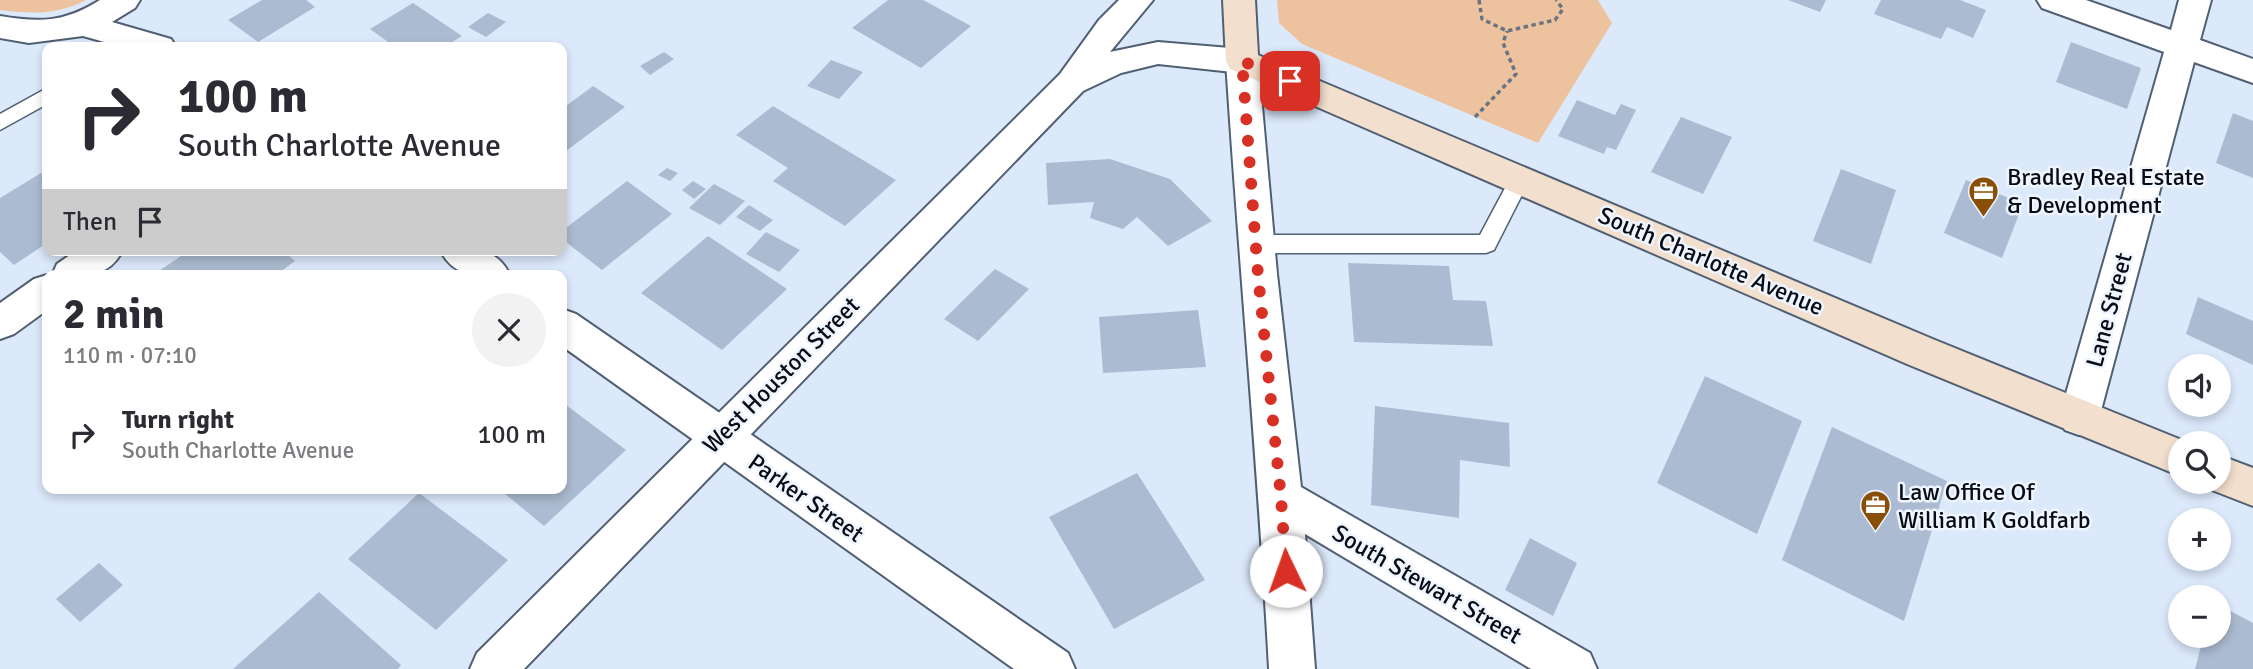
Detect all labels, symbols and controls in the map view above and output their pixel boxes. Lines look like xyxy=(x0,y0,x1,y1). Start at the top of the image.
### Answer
pin xyxy=(1260,51,1320,111)
icon: arrive xyxy=(1271,62,1309,100)
text: 100 m xyxy=(178,66,308,126)
icon: right xyxy=(63,70,154,161)
text: South Charlotte Avenue xyxy=(178,126,501,165)
place label: Bradley Real Estate & Development xyxy=(2007,162,2205,220)
office icon: Bradley Real Estate & Development xyxy=(1967,174,2001,218)
street label: South Charlotte Avenue xyxy=(1594,200,1828,322)
icon: arrive xyxy=(131,203,169,241)
text: Then xyxy=(63,206,117,238)
street label: Lane Street xyxy=(2079,249,2139,371)
text: 2 min xyxy=(63,289,164,340)
street label: West Houston Street xyxy=(696,290,866,460)
button: close xyxy=(472,293,546,367)
text: 110 m · 07:10 xyxy=(63,341,197,370)
map controls xyxy=(2168,354,2231,648)
button: sound xyxy=(2168,354,2231,417)
text: Turn right xyxy=(122,404,234,436)
icon: right xyxy=(63,416,101,454)
text: 100 m xyxy=(477,419,546,451)
button: search xyxy=(2168,431,2231,494)
text: South Charlotte Avenue xyxy=(122,436,354,465)
street label: Parker Street xyxy=(742,447,870,549)
place label: Law Office Of William K Goldfarb xyxy=(1898,477,2091,535)
office icon: Law Office Of William K Goldfarb xyxy=(1858,489,1892,533)
button: + xyxy=(2168,508,2231,571)
street label: South Stewart Street xyxy=(1327,518,1527,650)
position arrow xyxy=(1249,534,1323,608)
button: − xyxy=(2168,585,2231,648)

